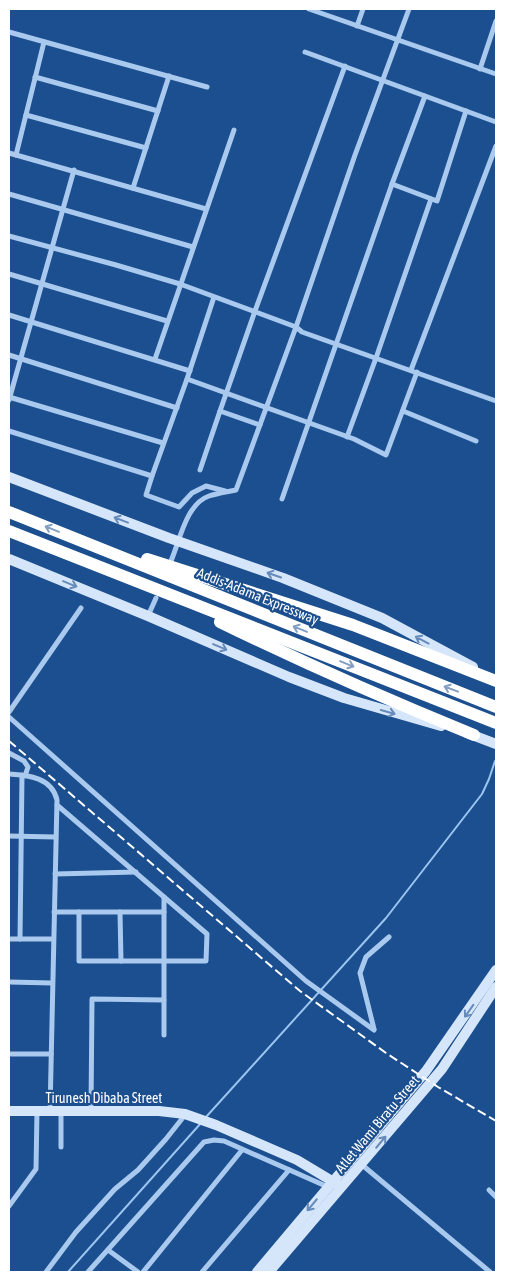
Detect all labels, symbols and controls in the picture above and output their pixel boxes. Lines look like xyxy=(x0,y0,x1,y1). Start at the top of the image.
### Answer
one-way arrow xyxy=(113,515,129,524)
one-way arrow xyxy=(45,524,60,533)
street label: Addis-Adama Expressway xyxy=(195,564,321,628)
one-way arrow xyxy=(266,570,282,579)
one-way arrow xyxy=(62,579,77,589)
one-way arrow xyxy=(293,623,308,633)
one-way arrow xyxy=(415,635,430,645)
one-way arrow xyxy=(212,642,227,652)
one-way arrow xyxy=(339,660,355,669)
one-way arrow xyxy=(444,684,459,693)
one-way arrow xyxy=(379,707,395,717)
one-way arrow xyxy=(464,1004,474,1018)
street label: Atlet Wami Biratu Street xyxy=(332,1072,422,1176)
street label: Tirunesh Dibaba Street xyxy=(46,1090,162,1106)
one-way arrow xyxy=(375,1136,386,1149)
one-way arrow xyxy=(307,1199,318,1212)

